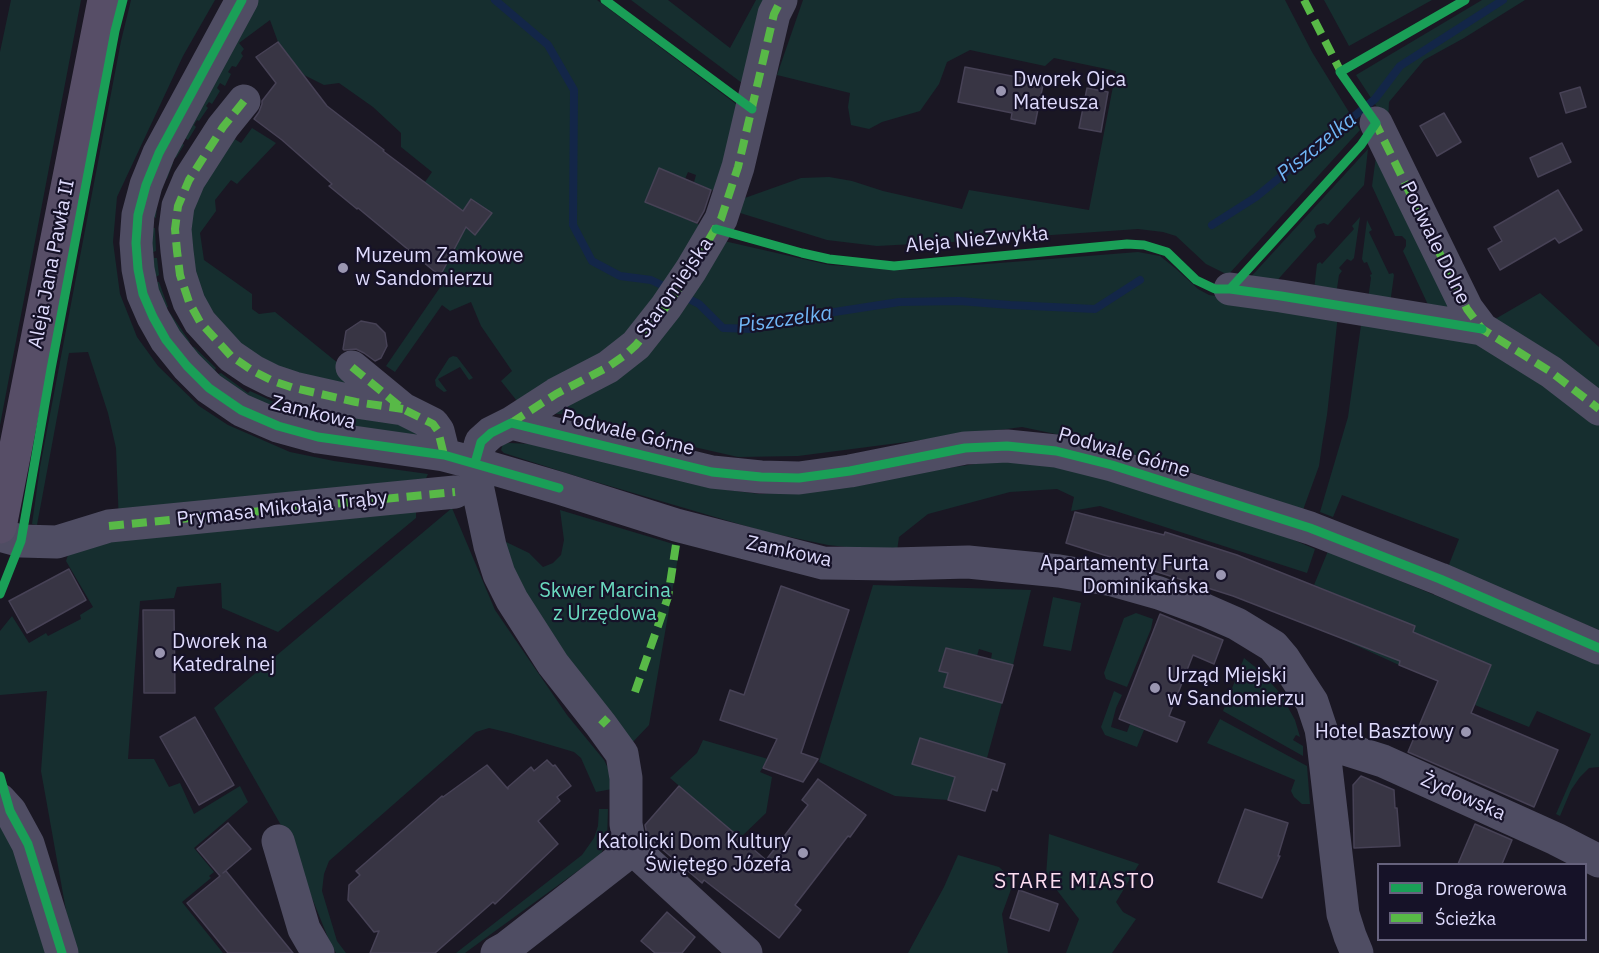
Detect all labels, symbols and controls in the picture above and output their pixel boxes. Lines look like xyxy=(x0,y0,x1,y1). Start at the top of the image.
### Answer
place label: Dworek Ojca Mateusza xyxy=(1013,68,1126,115)
marker: Dworek Ojca Mateusza xyxy=(994,84,1008,98)
water label: Piszczelka xyxy=(1272,107,1362,187)
street label: Aleja Jana Pawła II xyxy=(24,177,80,351)
street label: Podwale Dolne xyxy=(1395,178,1475,308)
street label: Aleja NieZwykła xyxy=(905,222,1049,258)
street label: Staromiejska xyxy=(632,233,718,343)
place label: Muzeum Zamkowe w Sandomierzu xyxy=(355,244,523,291)
marker: Muzeum Zamkowe w Sandomierzu xyxy=(336,261,350,275)
water label: Piszczelka xyxy=(736,301,834,339)
street label: Zamkowa xyxy=(268,391,358,435)
street label: Podwale Górne xyxy=(559,405,697,461)
street label: Podwale Górne xyxy=(1055,423,1193,483)
street label: Prymasa Mikołaja Trąby xyxy=(175,486,389,532)
street label: Zamkowa xyxy=(744,531,834,573)
place label: Apartamenty Furta Dominikańska xyxy=(1040,552,1209,599)
marker: Apartamenty Furta Dominikańska xyxy=(1214,568,1228,582)
park label: Skwer Marcina z Urzędowa xyxy=(539,579,671,626)
place label: Dworek na Katedralnej xyxy=(172,630,275,677)
marker: Dworek na Katedralnej xyxy=(153,646,167,660)
place label: Urząd Miejski w Sandomierzu xyxy=(1167,664,1305,711)
marker: Urząd Miejski w Sandomierzu xyxy=(1148,681,1162,695)
place label: Hotel Basztowy xyxy=(1315,720,1454,744)
marker: Hotel Basztowy xyxy=(1459,725,1473,739)
street label: Żydowska xyxy=(1417,768,1509,826)
place label: Katolicki Dom Kultury Świętego Józefa xyxy=(597,830,791,877)
marker: Katolicki Dom Kultury Świętego Józefa xyxy=(796,846,810,860)
legend xyxy=(1377,863,1587,941)
district label: STARE MIASTO xyxy=(994,869,1156,895)
text: Droga rowerowa xyxy=(1435,877,1567,900)
text: Ścieżka xyxy=(1435,907,1496,930)

